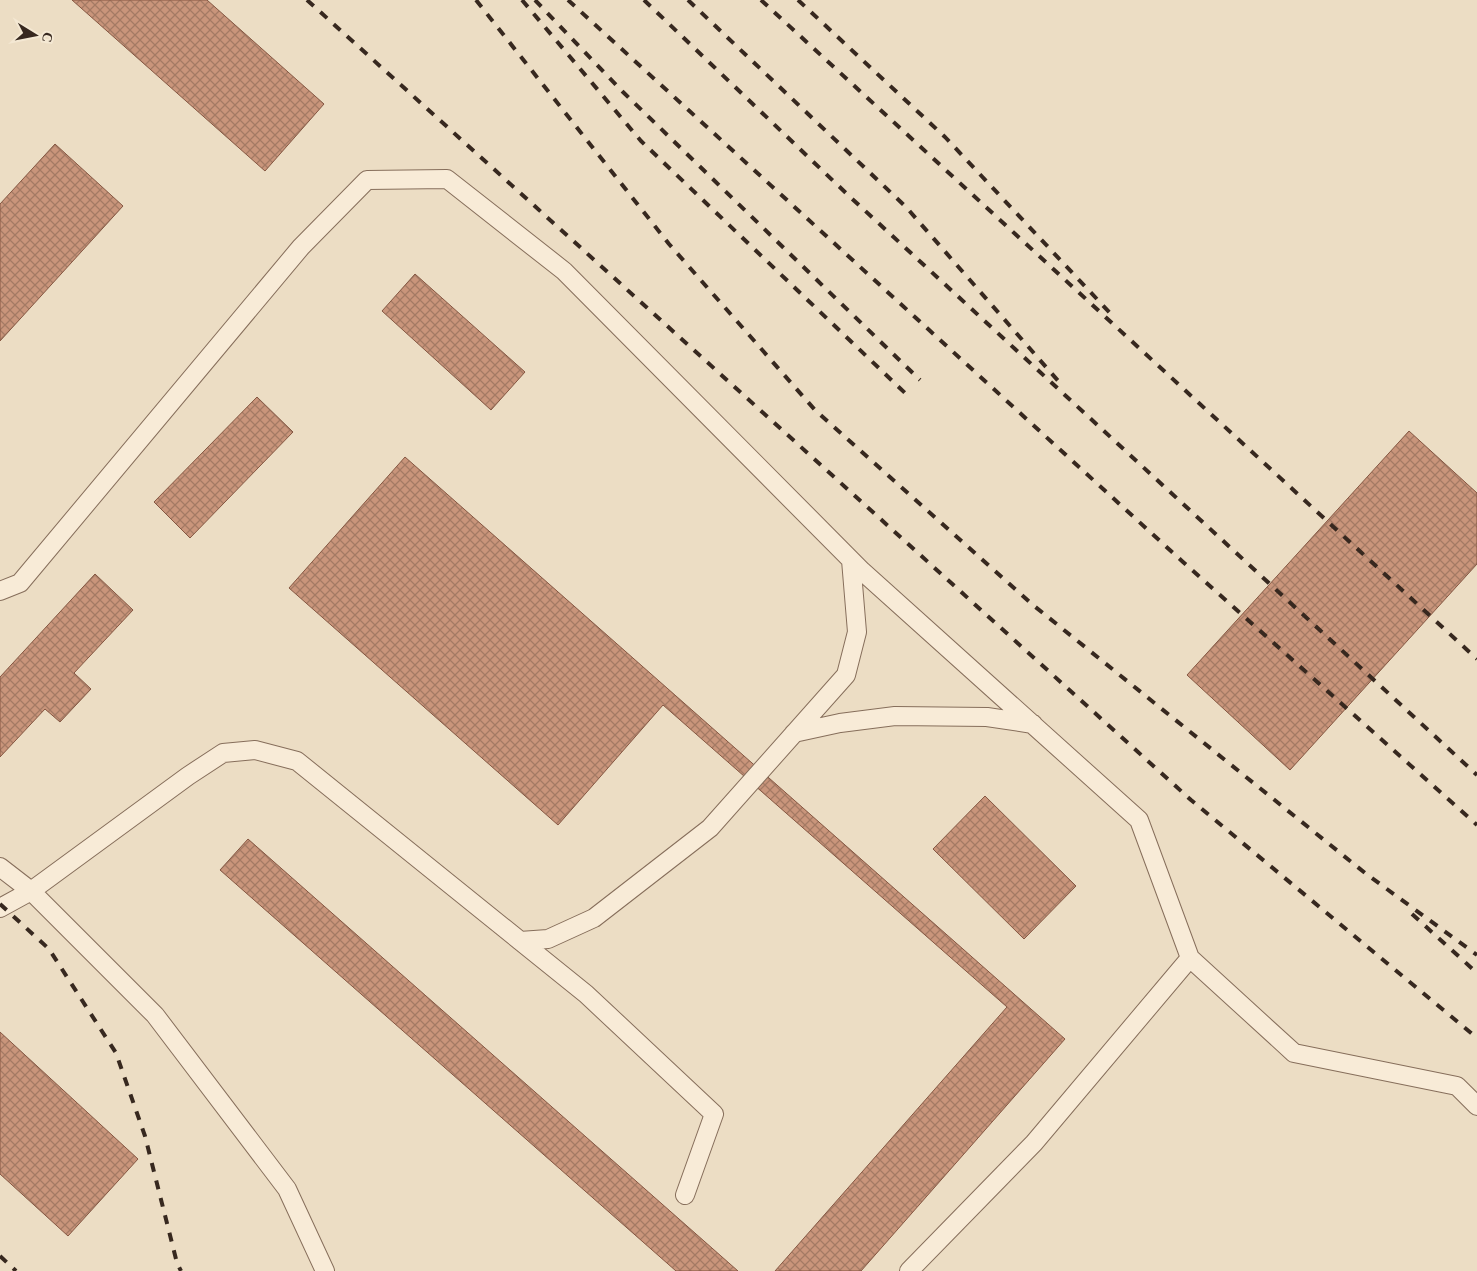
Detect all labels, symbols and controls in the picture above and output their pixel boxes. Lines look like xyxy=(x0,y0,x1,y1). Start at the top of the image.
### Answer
north arrow xyxy=(10,10,60,60)
text: С xyxy=(39,31,56,43)

